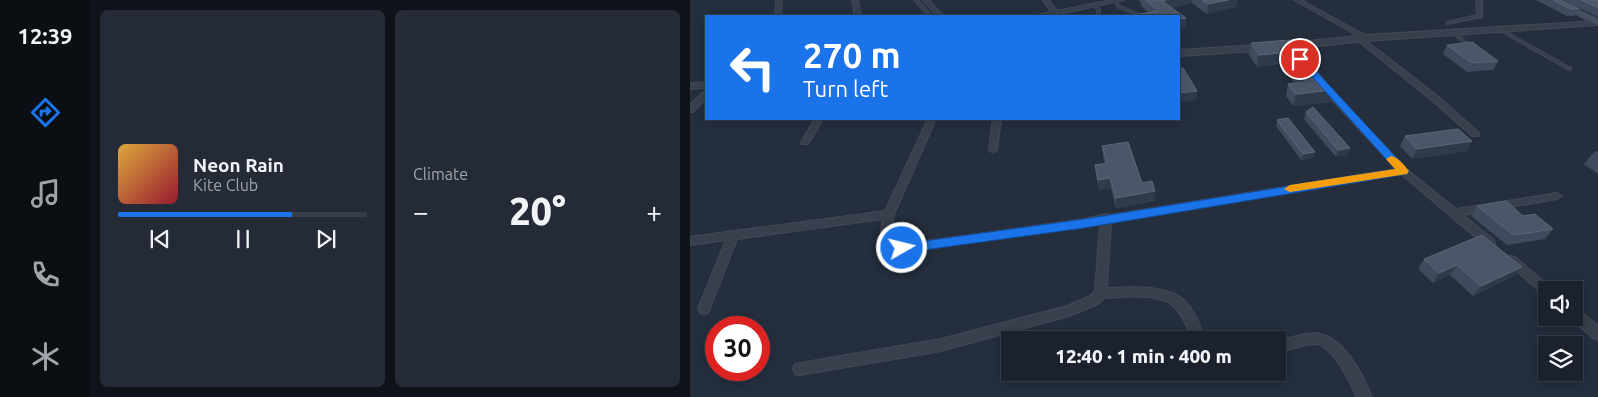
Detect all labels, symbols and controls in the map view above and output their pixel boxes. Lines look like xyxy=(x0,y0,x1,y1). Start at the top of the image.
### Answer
text: 12:39 xyxy=(17,23,73,48)
icon: left xyxy=(720,35,785,100)
text: 270 m xyxy=(803,35,901,75)
pin xyxy=(1279,38,1321,80)
icon: arrive xyxy=(1286,45,1314,73)
text: Turn left xyxy=(803,76,888,101)
icon: directions xyxy=(28,95,63,130)
text: Neon Rain xyxy=(193,154,284,176)
text: Climate xyxy=(413,165,468,183)
icon: music xyxy=(28,176,63,211)
text: Kite Club xyxy=(193,176,258,194)
text: 20° xyxy=(509,190,566,232)
text: − xyxy=(413,196,429,227)
text: + xyxy=(646,196,662,227)
position arrow xyxy=(875,221,927,273)
icon: previous xyxy=(146,225,174,253)
icon: pause xyxy=(229,225,257,253)
icon: next xyxy=(312,225,340,253)
icon: phone xyxy=(28,257,63,292)
map controls xyxy=(1538,281,1583,381)
button: sound xyxy=(1538,281,1583,326)
speed limit sign: 30 xyxy=(705,316,770,381)
button: layers xyxy=(1538,336,1583,381)
icon: climate xyxy=(28,339,63,374)
text: 12:40 · 1 min · 400 m xyxy=(1055,345,1232,367)

